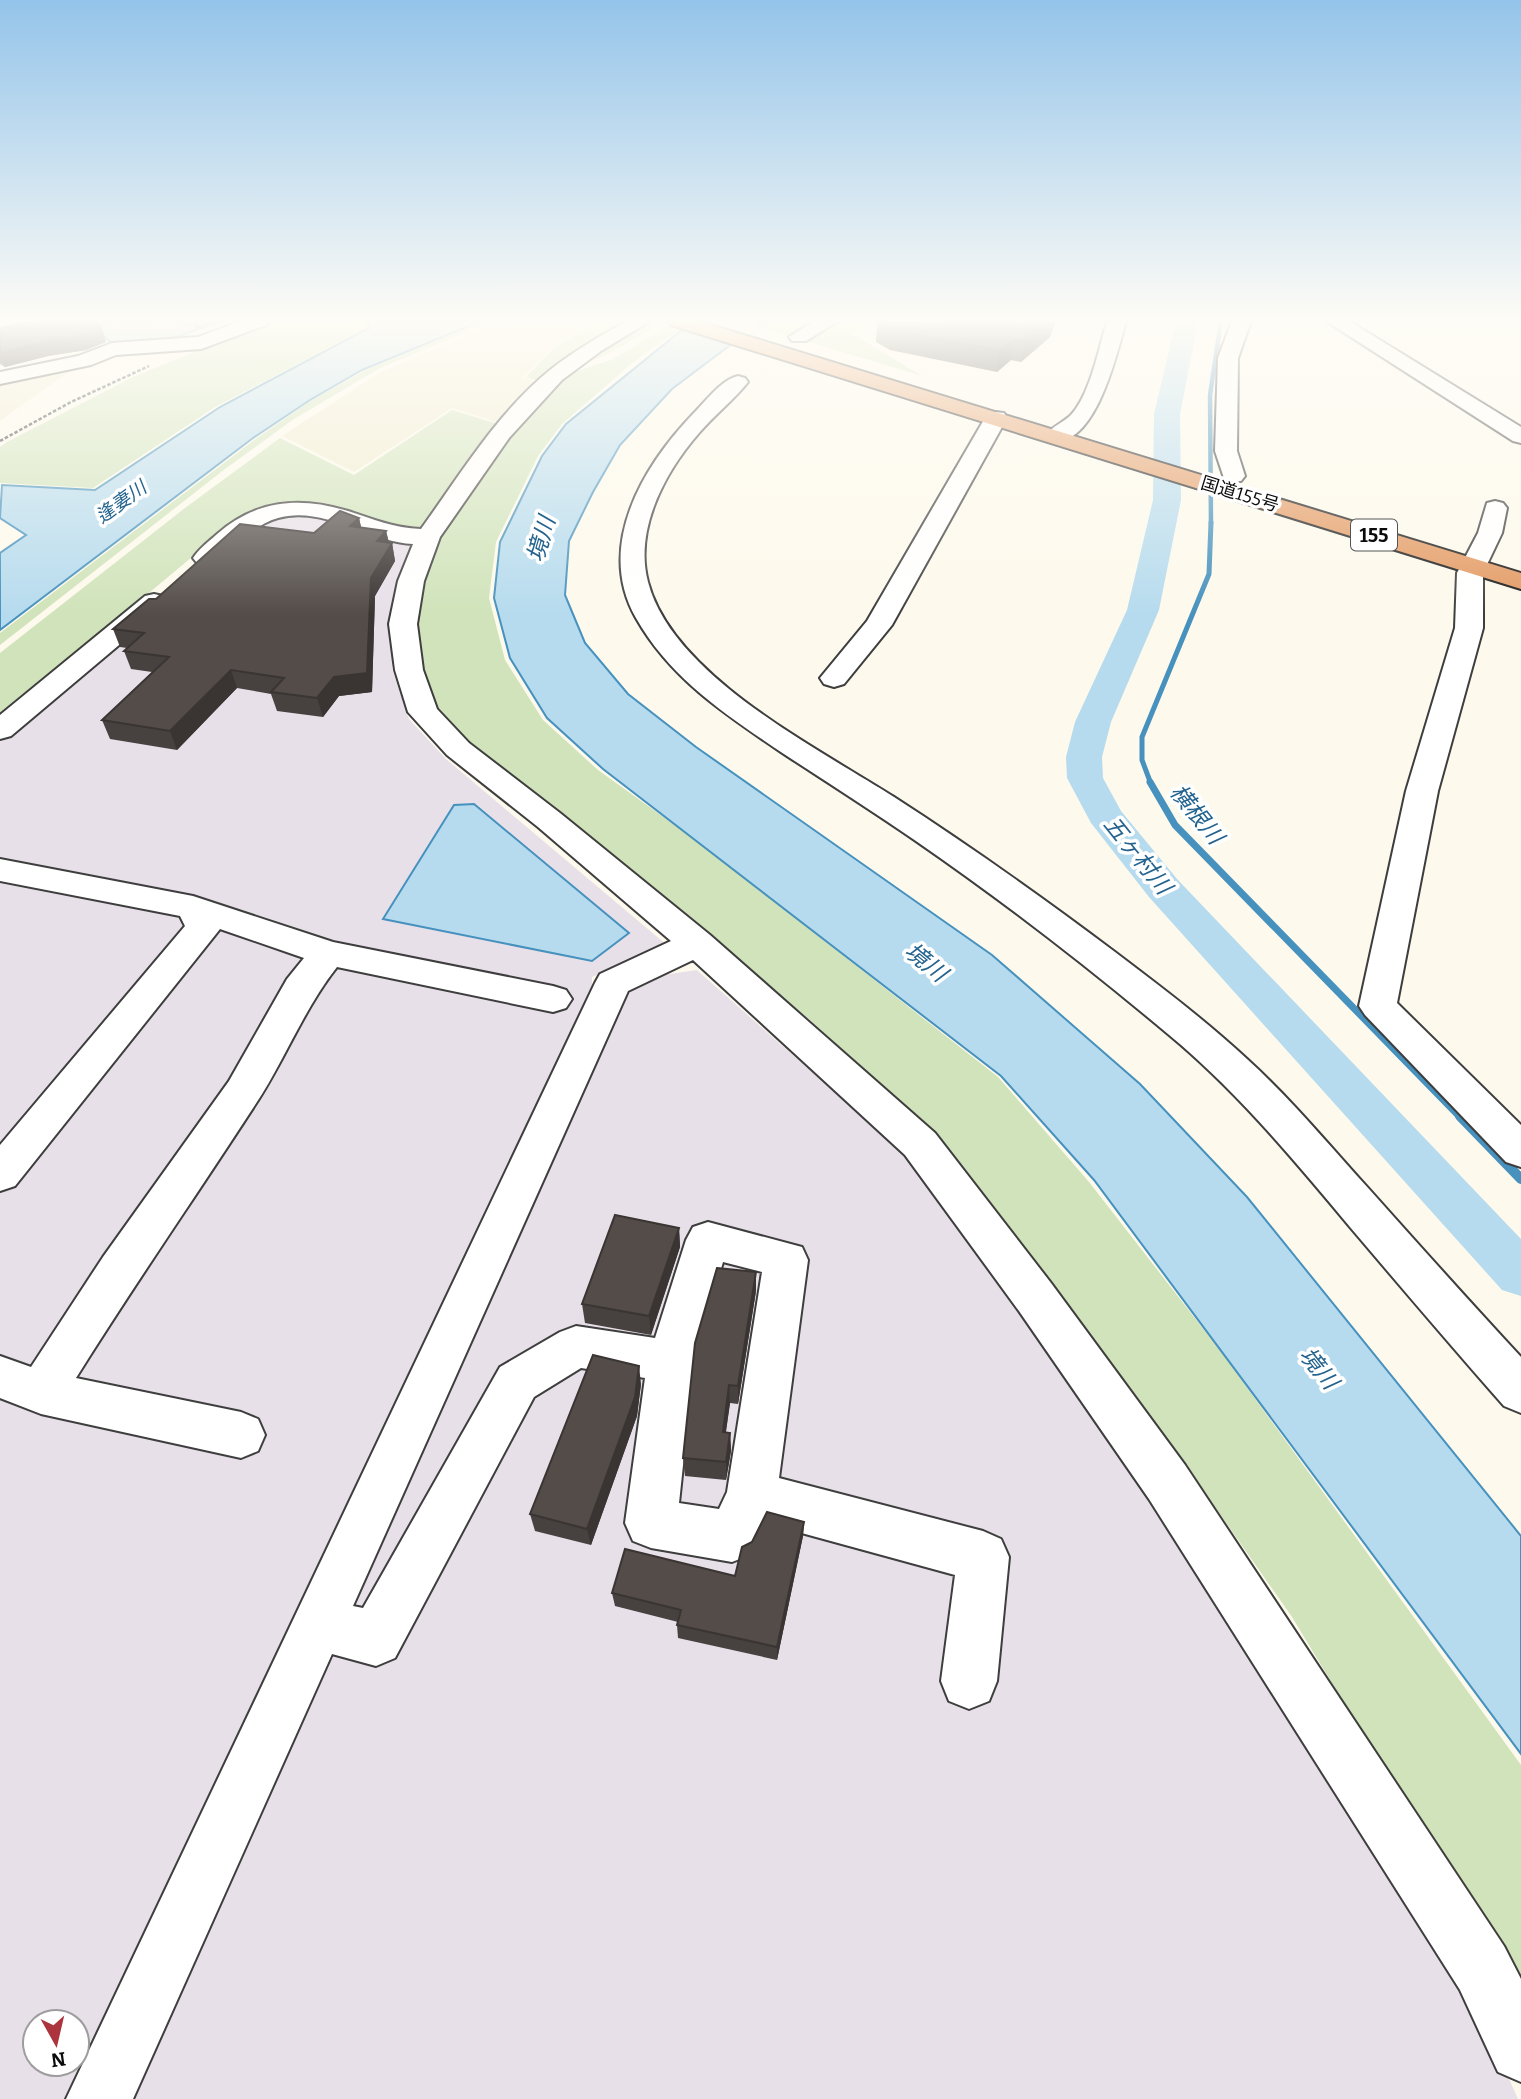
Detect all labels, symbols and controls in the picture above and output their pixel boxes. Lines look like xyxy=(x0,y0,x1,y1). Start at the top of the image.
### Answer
street label: 国道155号 xyxy=(1198,472,1282,516)
water label: 逢妻川 xyxy=(91,475,152,528)
water label: 境川 xyxy=(521,510,562,565)
road number: 155 xyxy=(1351,520,1397,550)
water label: 横根川 xyxy=(1164,778,1231,852)
water label: 五ヶ村川 xyxy=(1098,810,1180,902)
water label: 境川 xyxy=(899,937,955,989)
water label: 境川 xyxy=(1294,1341,1346,1397)
north arrow xyxy=(21,2008,91,2078)
text: N xyxy=(49,2047,67,2072)

